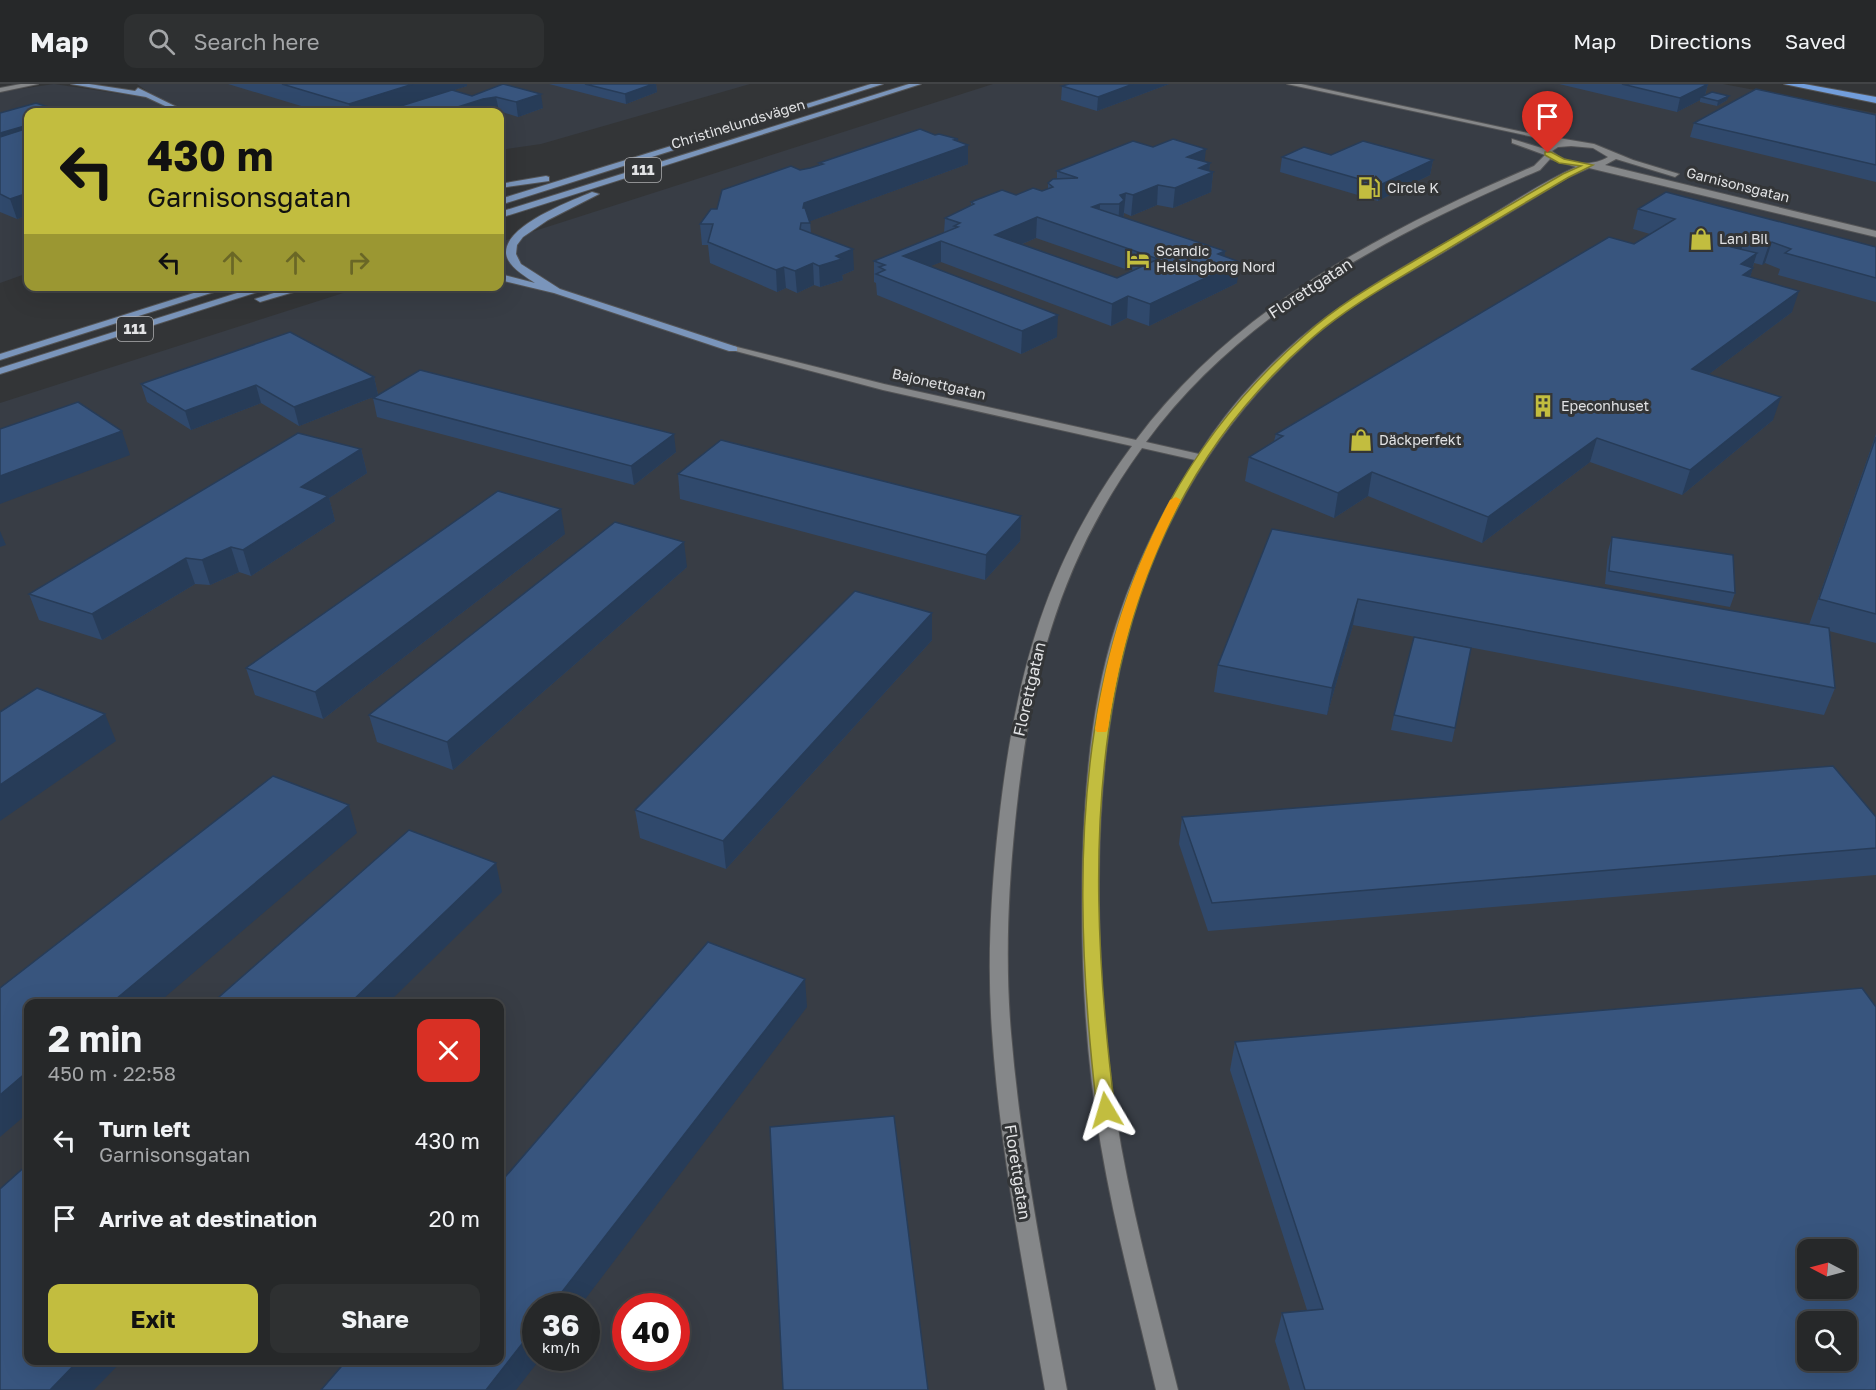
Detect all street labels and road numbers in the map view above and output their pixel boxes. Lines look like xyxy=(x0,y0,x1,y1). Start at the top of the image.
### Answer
street label: Christinelundsvägen xyxy=(669,95,807,152)
road number: 111 xyxy=(625,158,661,182)
street label: Garnisonsgatan xyxy=(1685,163,1792,206)
street label: Florettgatan xyxy=(1264,253,1356,323)
road number: 111 xyxy=(117,317,153,341)
street label: Bajonettgatan xyxy=(891,364,988,403)
street label: Florettgatan xyxy=(1008,640,1050,738)
street label: Florettgatan xyxy=(1001,1123,1035,1221)

